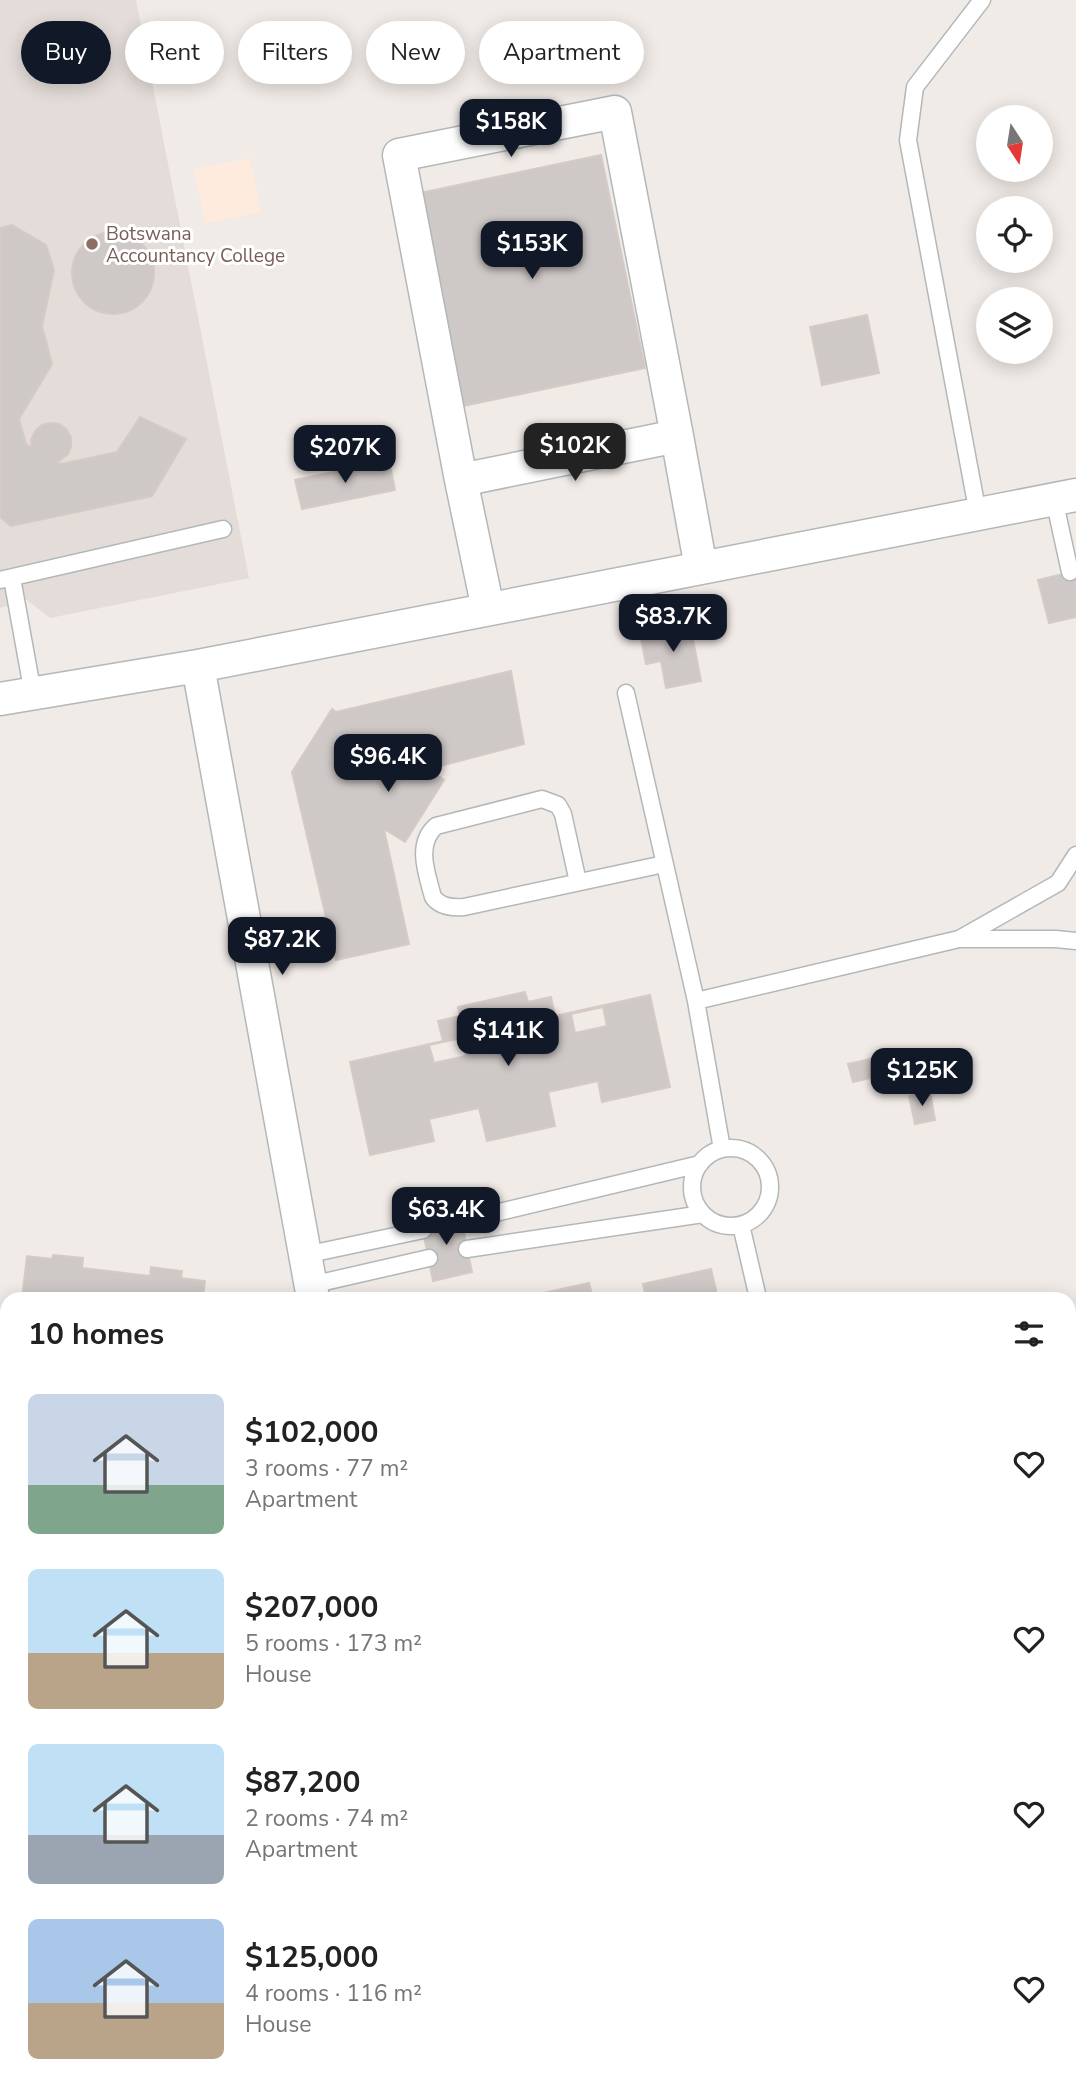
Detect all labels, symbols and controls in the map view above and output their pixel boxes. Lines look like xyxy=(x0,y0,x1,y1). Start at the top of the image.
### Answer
chip: Buy xyxy=(21,21,111,84)
chip: Rent xyxy=(125,21,224,84)
chip: Filters xyxy=(238,21,352,84)
chip: New xyxy=(366,21,465,84)
chip: Apartment xyxy=(479,21,644,84)
pin: $158K xyxy=(462,100,560,159)
north arrow xyxy=(976,105,1054,182)
map controls xyxy=(976,105,1053,364)
text: $158K xyxy=(476,106,546,137)
button: locate xyxy=(976,196,1053,273)
place label: Botswana Accountancy College xyxy=(106,221,285,269)
pin: $153K xyxy=(483,222,581,281)
text: $153K xyxy=(497,228,567,259)
marker: Botswana Accountancy College xyxy=(84,236,100,252)
button: layers xyxy=(976,287,1053,364)
pin: $102K xyxy=(526,424,624,483)
pin: $207K xyxy=(296,426,394,485)
text: $102K xyxy=(540,430,610,461)
text: $207K xyxy=(310,432,380,463)
pin: $83.7K xyxy=(616,594,730,654)
text: $83.7K xyxy=(635,601,711,632)
pin: $96.4K xyxy=(331,734,445,794)
text: $96.4K xyxy=(350,741,426,772)
pin: $87.2K xyxy=(225,918,339,977)
text: $87.2K xyxy=(244,924,320,955)
pin: $141K xyxy=(459,1009,557,1068)
text: $141K xyxy=(473,1015,543,1046)
pin: $125K xyxy=(873,1048,971,1108)
text: $125K xyxy=(887,1055,957,1086)
pin: $63.4K xyxy=(389,1188,503,1247)
text: $63.4K xyxy=(408,1194,484,1225)
text: 10 homes xyxy=(28,1314,164,1355)
icon: filters xyxy=(1010,1315,1048,1353)
text: $102,000 xyxy=(245,1412,378,1453)
icon: home xyxy=(84,1422,168,1506)
icon: heart xyxy=(1010,1445,1048,1483)
text: 3 rooms · 77 m² xyxy=(245,1453,408,1484)
text: Apartment xyxy=(245,1484,357,1515)
text: $207,000 xyxy=(245,1587,378,1628)
icon: home xyxy=(84,1597,168,1681)
icon: heart xyxy=(1010,1620,1048,1658)
text: 5 rooms · 173 m² xyxy=(245,1628,422,1659)
text: House xyxy=(245,1659,312,1690)
text: $87,200 xyxy=(245,1762,360,1803)
icon: home xyxy=(84,1772,168,1856)
icon: heart xyxy=(1010,1795,1048,1833)
text: 2 rooms · 74 m² xyxy=(245,1803,408,1834)
text: Apartment xyxy=(245,1834,357,1865)
text: $125,000 xyxy=(245,1937,378,1978)
icon: home xyxy=(84,1947,168,2031)
icon: heart xyxy=(1010,1970,1048,2008)
text: 4 rooms · 116 m² xyxy=(245,1978,422,2009)
text: House xyxy=(245,2009,312,2040)

